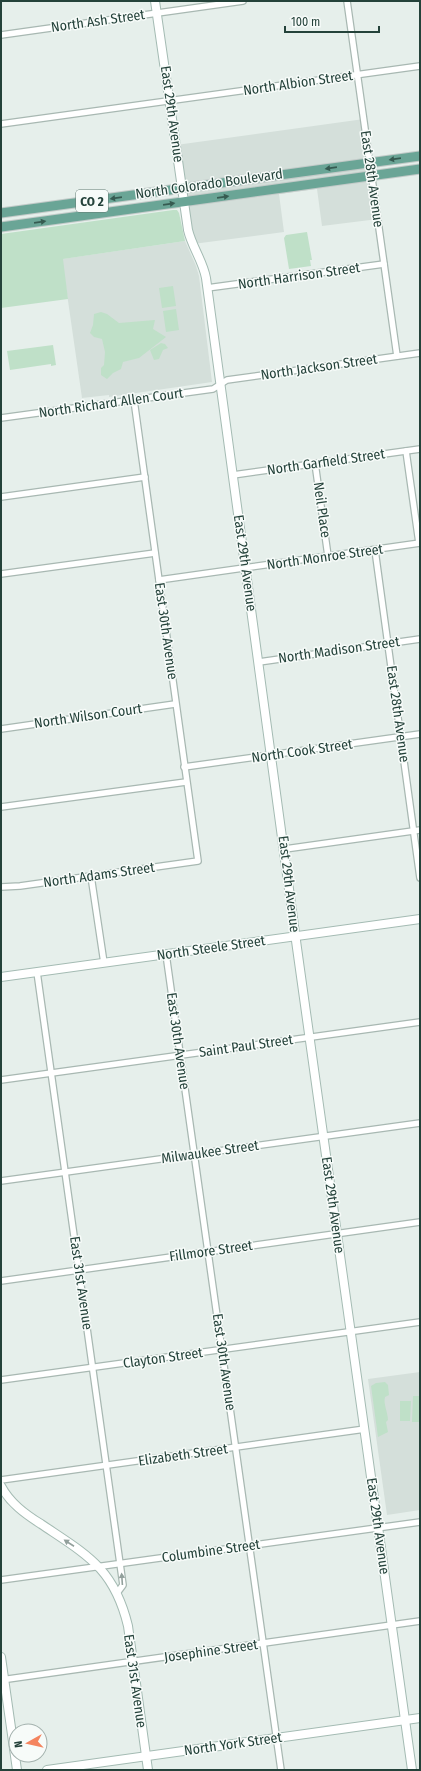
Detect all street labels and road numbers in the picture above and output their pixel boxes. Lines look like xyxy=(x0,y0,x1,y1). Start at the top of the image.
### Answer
street label: North Ash Street xyxy=(50,6,146,36)
street label: East 29th Avenue xyxy=(157,65,187,163)
street label: North Albion Street xyxy=(242,67,354,99)
street label: East 28th Avenue xyxy=(357,130,387,229)
street label: North Colorado Boulevard xyxy=(134,165,284,203)
road number: CO 2 xyxy=(76,190,108,212)
street label: North Harrison Street xyxy=(237,259,362,293)
street label: North Jackson Street xyxy=(260,350,379,384)
street label: North Richard Allen Court xyxy=(38,384,185,422)
street label: North Garfield Street xyxy=(266,445,386,479)
street label: Neil Place xyxy=(310,481,334,539)
street label: East 29th Avenue xyxy=(230,514,260,612)
street label: North Monroe Street xyxy=(266,540,385,574)
street label: East 30th Avenue xyxy=(151,581,181,681)
street label: North Madison Street xyxy=(277,633,401,667)
street label: East 28th Avenue xyxy=(383,665,413,764)
street label: North Wilson Court xyxy=(33,700,143,732)
street label: North Cook Street xyxy=(250,735,354,767)
street label: East 29th Avenue xyxy=(275,835,303,933)
street label: North Adams Street xyxy=(42,859,156,891)
street label: North Steele Street xyxy=(156,932,267,964)
street label: East 30th Avenue xyxy=(163,991,193,1091)
street label: Saint Paul Street xyxy=(198,1031,295,1061)
street label: Milwaukee Street xyxy=(160,1137,260,1167)
street label: East 29th Avenue xyxy=(318,1156,348,1254)
street label: East 31st Avenue xyxy=(66,1235,96,1331)
street label: Fillmore Street xyxy=(168,1237,254,1265)
street label: East 30th Avenue xyxy=(209,1312,239,1412)
street label: Clayton Street xyxy=(122,1344,204,1372)
street label: Elizabeth Street xyxy=(137,1440,229,1470)
street label: East 29th Avenue xyxy=(363,1477,393,1575)
street label: Columbine Street xyxy=(161,1536,262,1566)
street label: East 31st Avenue xyxy=(120,1633,150,1729)
street label: Josephine Street xyxy=(163,1636,259,1666)
street label: North York Street xyxy=(183,1729,283,1759)

